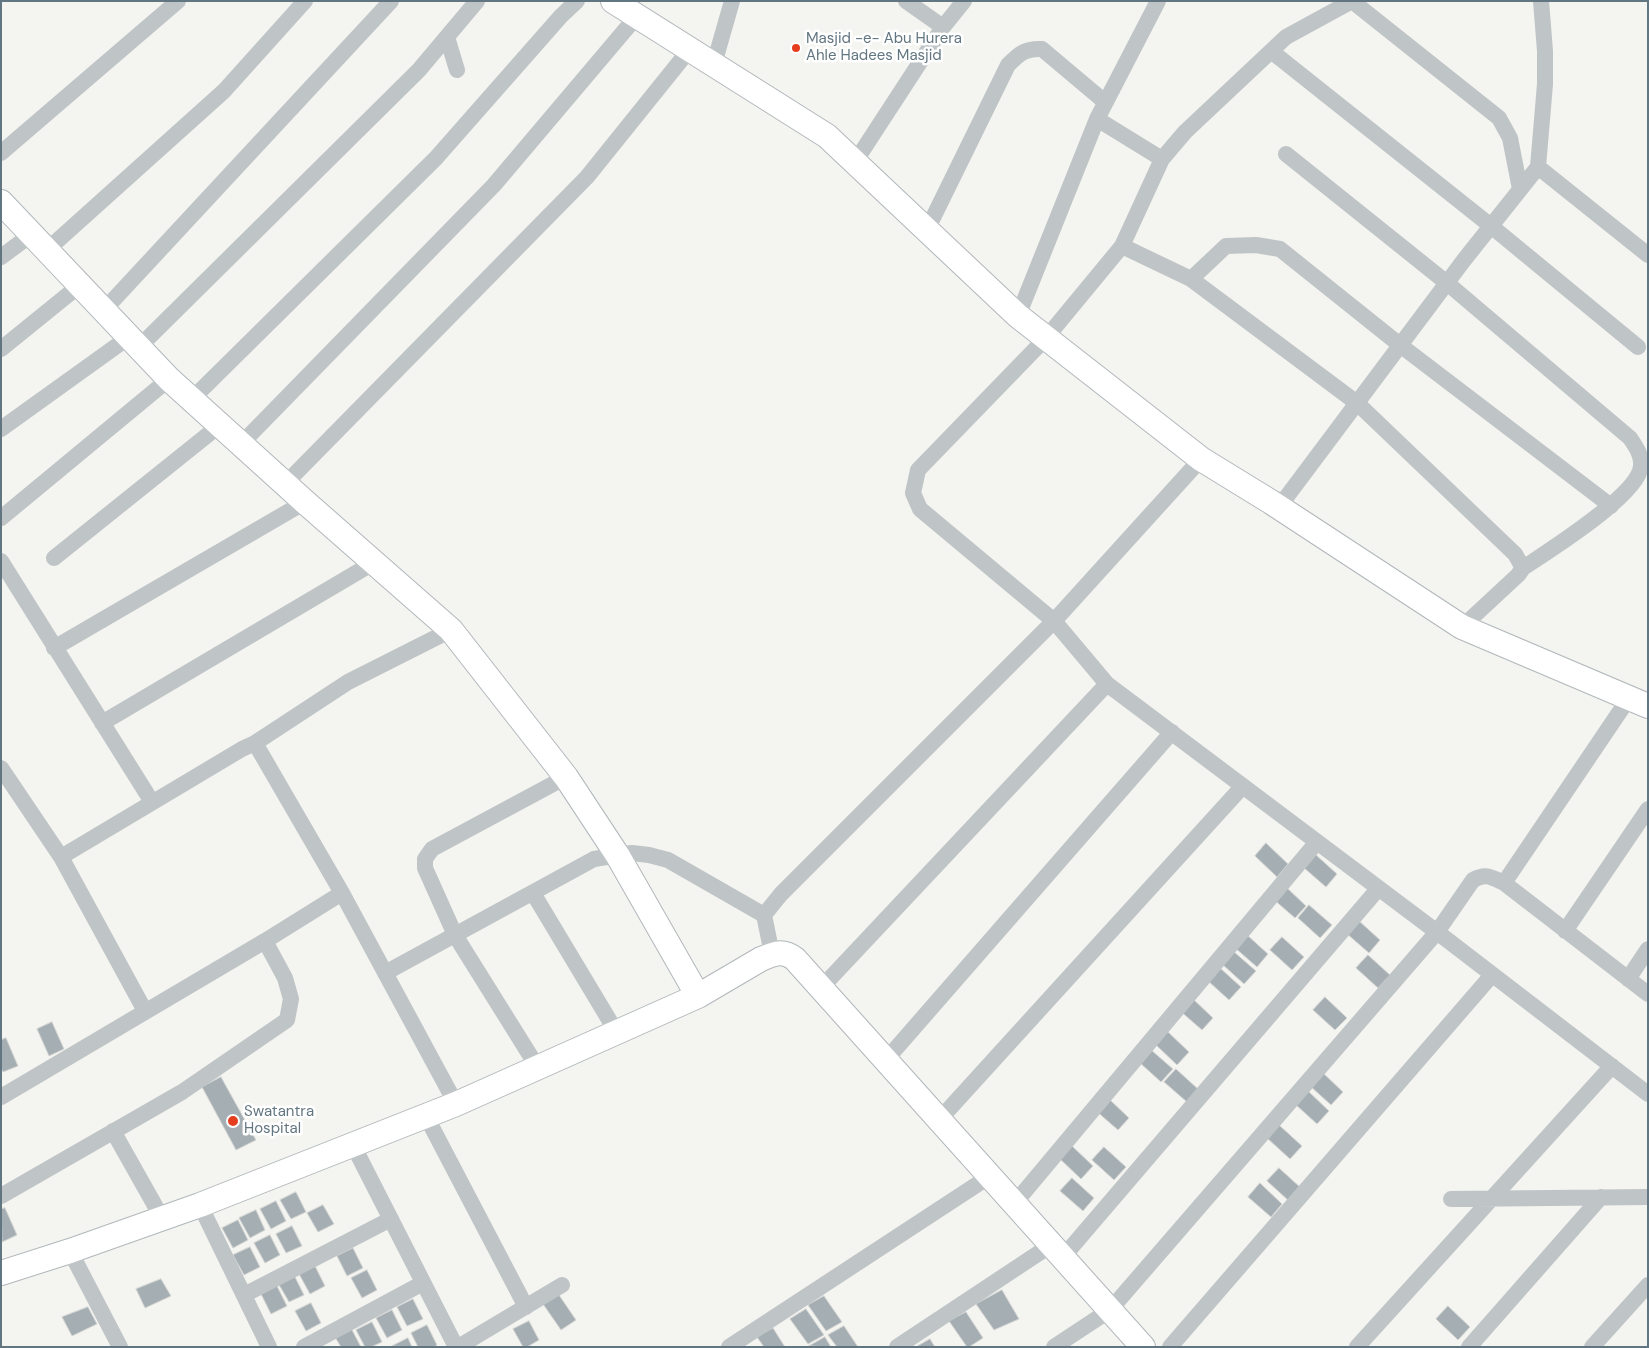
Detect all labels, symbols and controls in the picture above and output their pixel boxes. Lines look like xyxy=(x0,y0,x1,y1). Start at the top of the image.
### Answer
place label: Masjid -e- Abu Hurera Ahle Hadees Masjid xyxy=(806,30,962,65)
marker: Masjid -e- Abu Hurera Ahle Hadees Masjid xyxy=(790,42,802,54)
place label: Swatantra Hospital xyxy=(244,1103,314,1138)
marker: Swatantra Hospital xyxy=(226,1114,240,1128)

